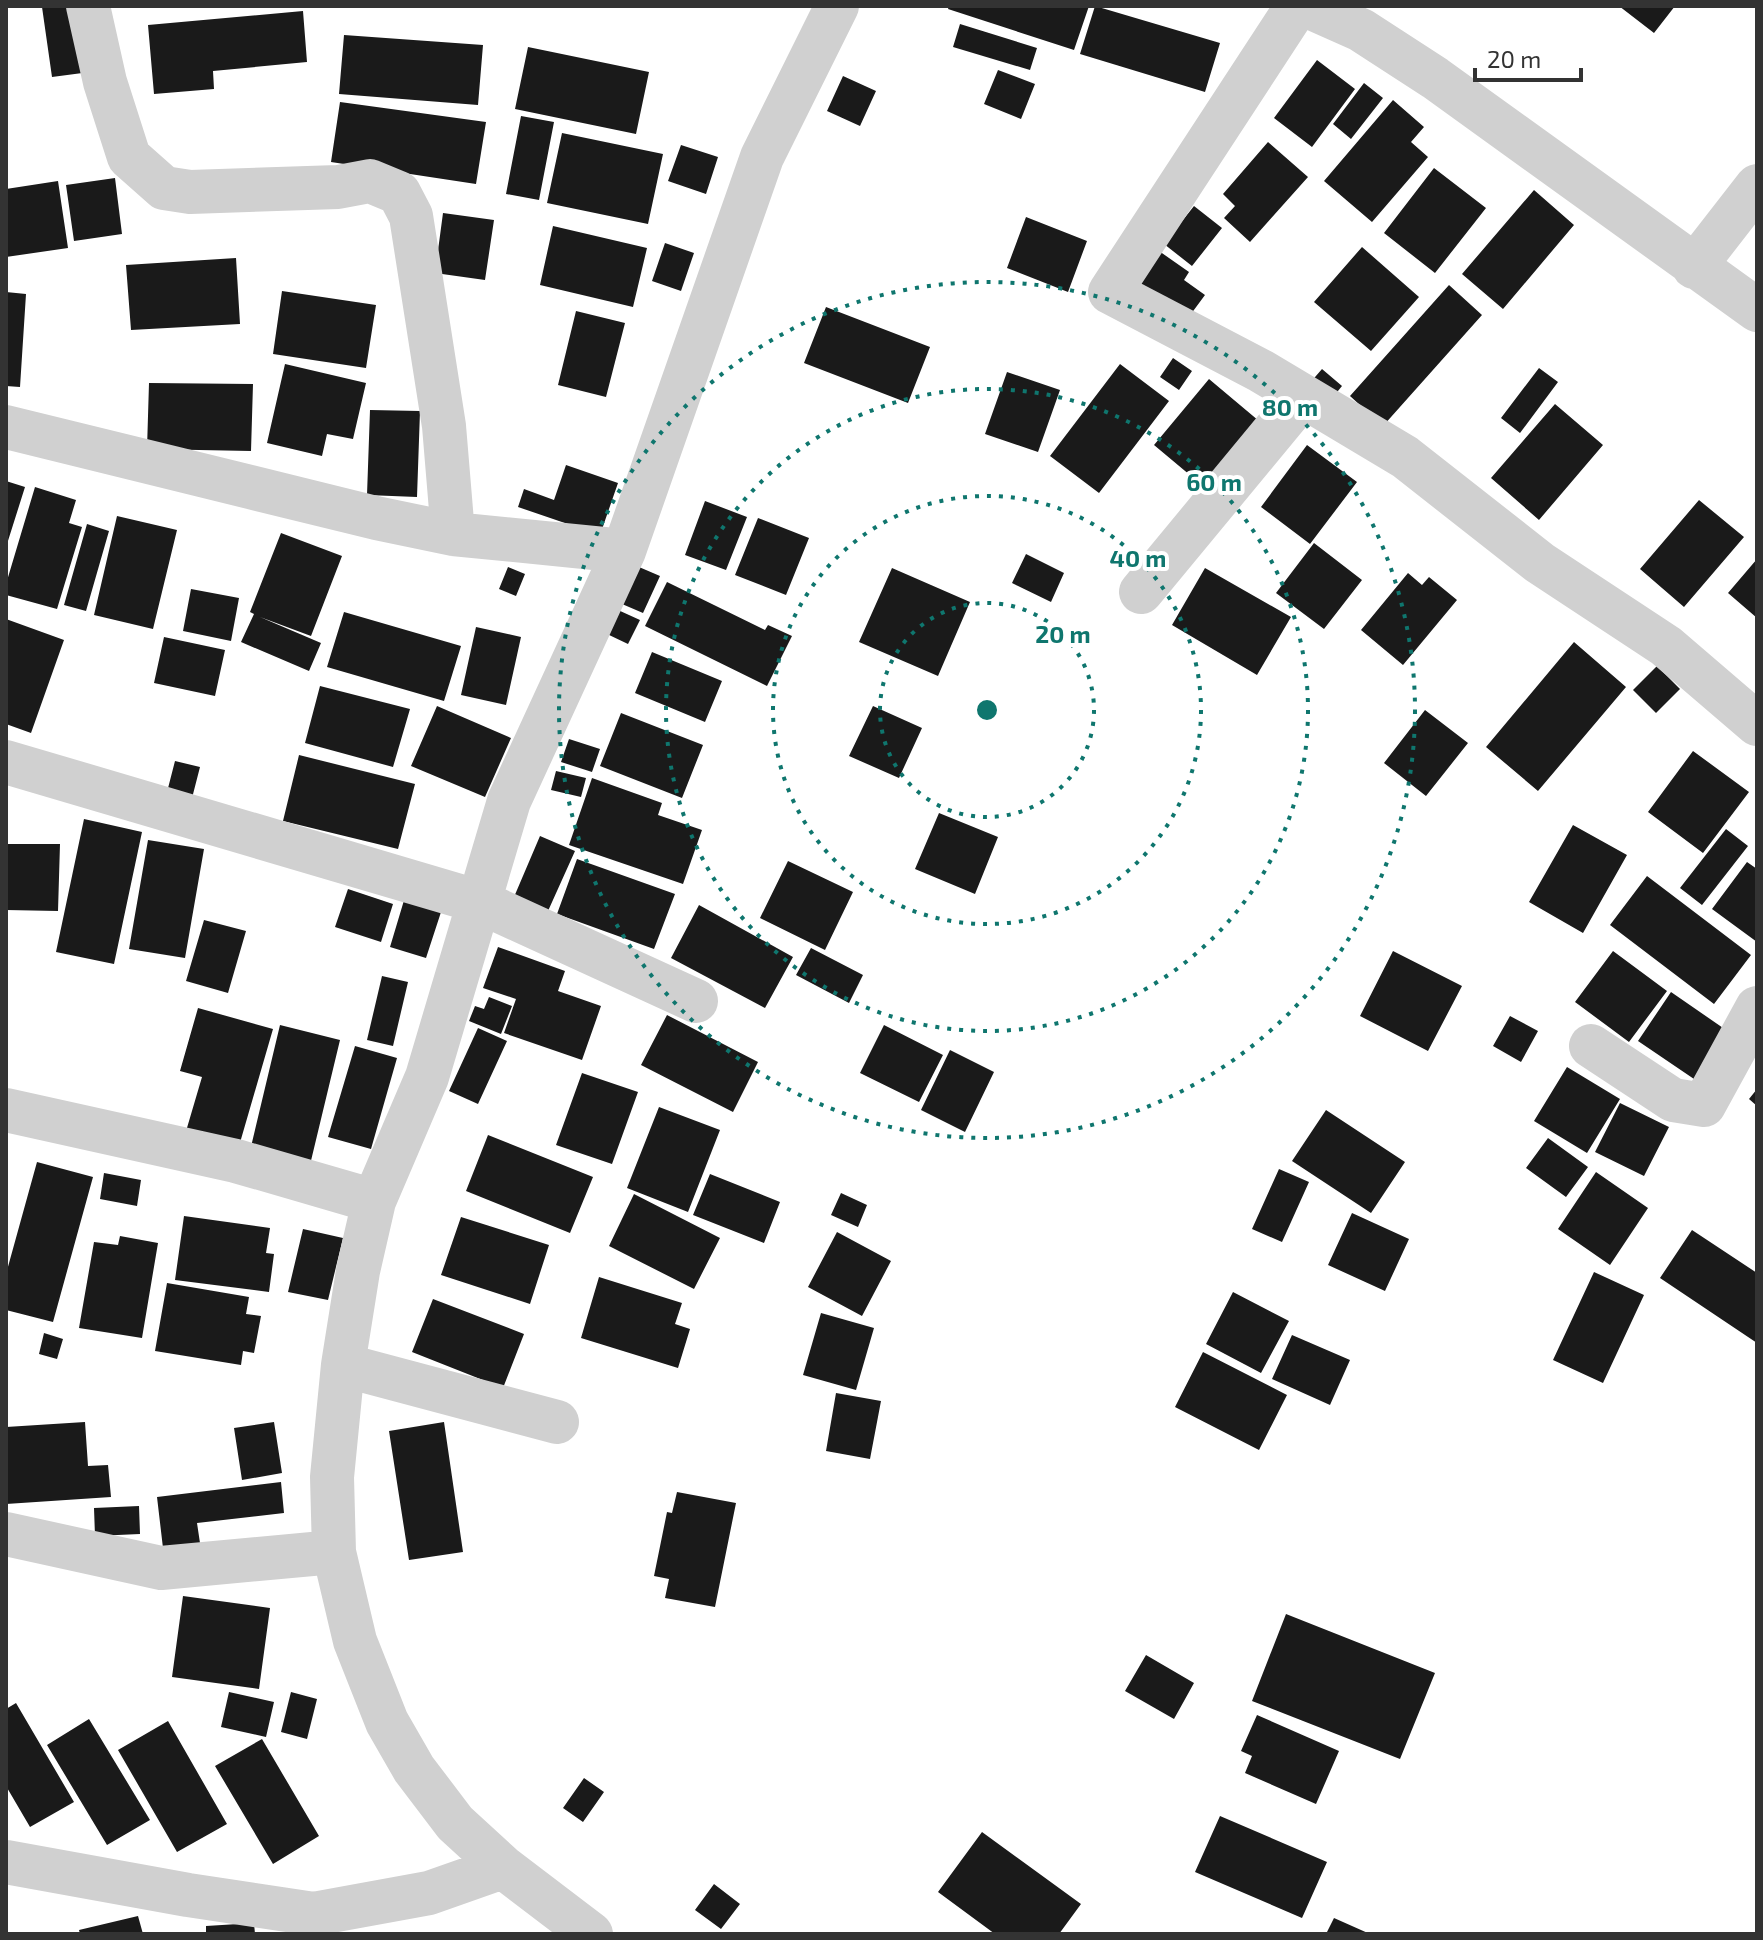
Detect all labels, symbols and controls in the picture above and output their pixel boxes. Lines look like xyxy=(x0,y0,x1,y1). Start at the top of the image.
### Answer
scale bar xyxy=(1475,32,1581,82)
text: 20 m xyxy=(1487,44,1541,73)
text: 80 m xyxy=(1262,392,1318,421)
text: 60 m xyxy=(1186,467,1242,496)
text: 40 m xyxy=(1110,543,1166,572)
text: 20 m xyxy=(1035,619,1091,648)
centre of rings xyxy=(973,696,1001,724)

